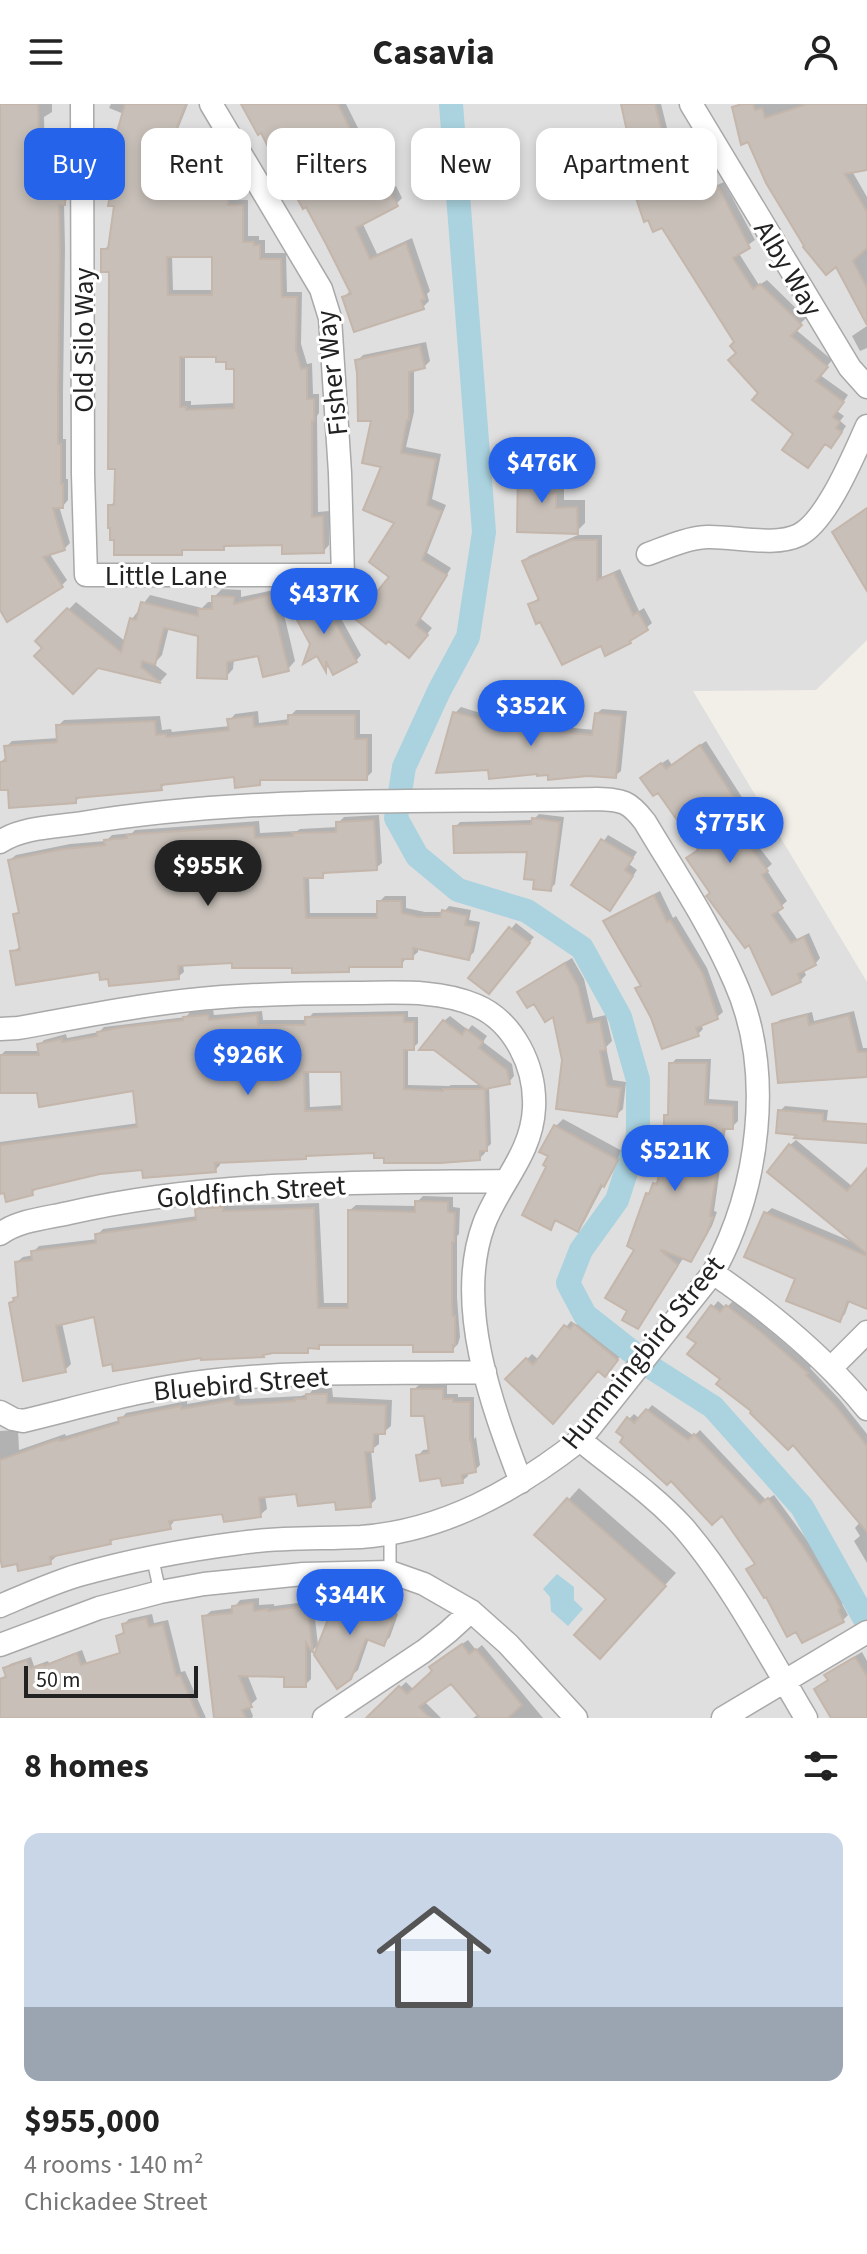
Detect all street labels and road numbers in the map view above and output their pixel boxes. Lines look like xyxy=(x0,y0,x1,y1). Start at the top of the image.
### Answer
street label: Alby Way xyxy=(744,213,832,324)
street label: Old Silo Way xyxy=(64,267,104,413)
street label: Fisher Way xyxy=(306,308,358,437)
street label: Little Lane xyxy=(105,556,227,596)
street label: Goldfinch Street xyxy=(155,1165,347,1219)
street label: Hummingbird Street xyxy=(552,1247,734,1458)
street label: Bluebird Street xyxy=(152,1356,331,1412)

